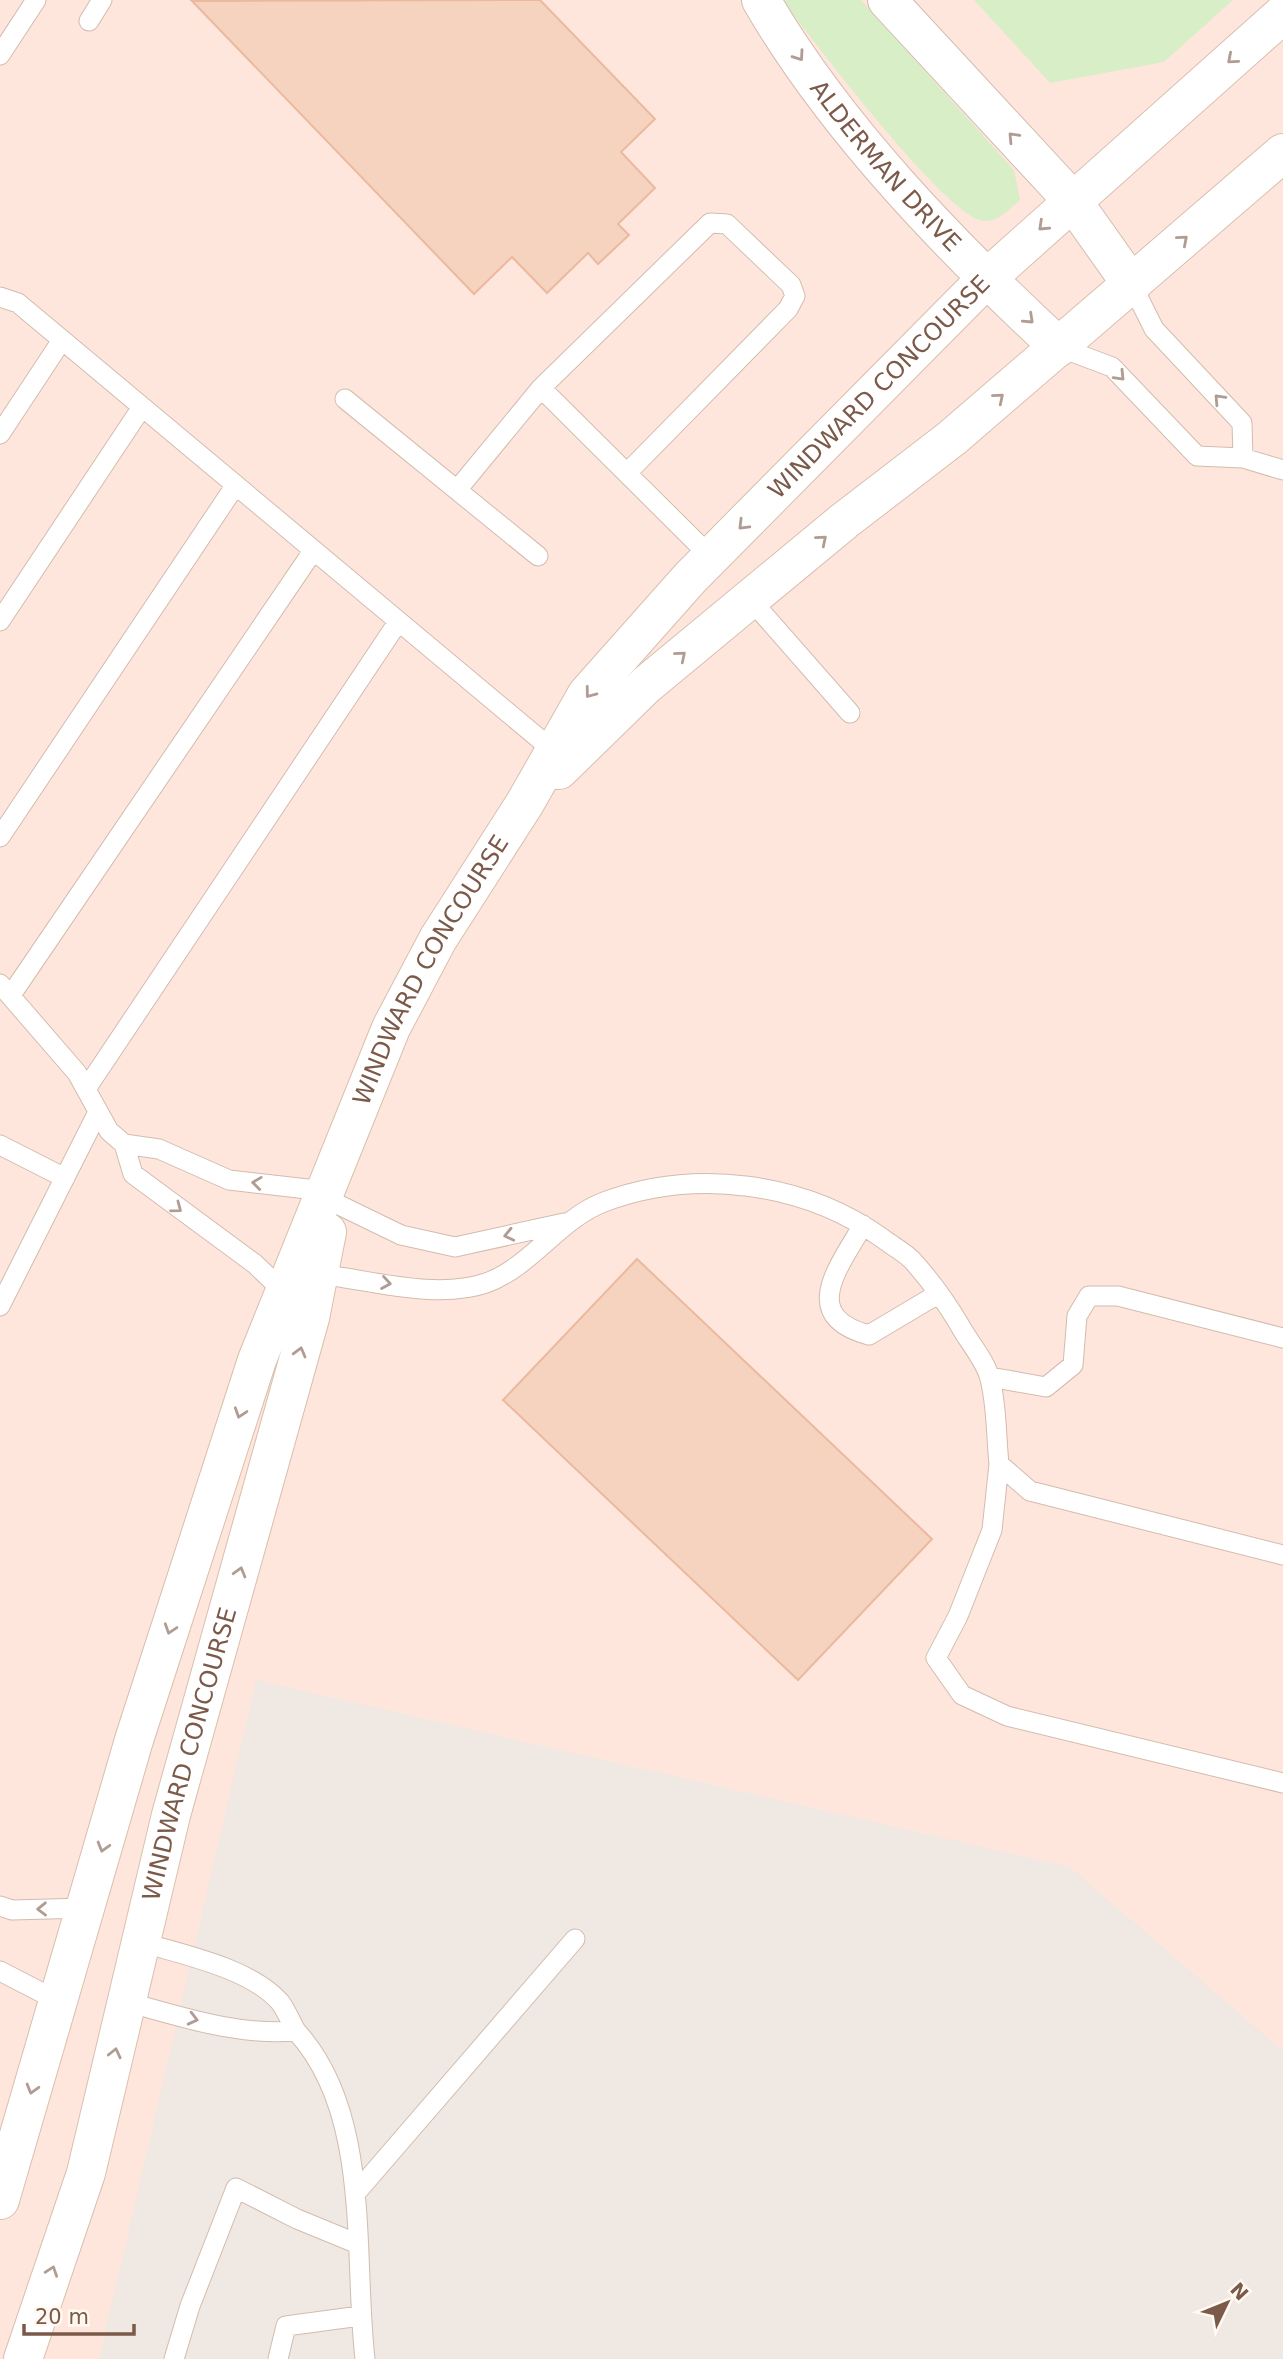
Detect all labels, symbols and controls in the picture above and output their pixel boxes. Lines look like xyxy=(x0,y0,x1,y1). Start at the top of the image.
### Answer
one-way arrow xyxy=(791,48,803,61)
one-way arrow xyxy=(1227,51,1240,63)
street label: ALDERMAN DRIVE xyxy=(804,75,967,257)
one-way arrow xyxy=(1009,132,1021,145)
one-way arrow xyxy=(1038,217,1051,230)
one-way arrow xyxy=(1175,236,1188,248)
street label: WINDWARD CONCOURSE xyxy=(763,269,996,504)
one-way arrow xyxy=(1021,311,1034,323)
one-way arrow xyxy=(1112,367,1125,380)
one-way arrow xyxy=(992,393,1004,406)
one-way arrow xyxy=(1215,394,1228,407)
one-way arrow xyxy=(738,516,751,529)
one-way arrow xyxy=(814,535,826,548)
one-way arrow xyxy=(673,652,686,664)
one-way arrow xyxy=(586,685,598,698)
street label: WINDWARD CONCOURSE xyxy=(347,830,515,1109)
one-way arrow xyxy=(251,1176,263,1191)
one-way arrow xyxy=(170,1199,182,1212)
one-way arrow xyxy=(503,1227,515,1241)
one-way arrow xyxy=(380,1275,392,1290)
one-way arrow xyxy=(292,1347,307,1359)
one-way arrow xyxy=(234,1406,248,1418)
one-way arrow xyxy=(231,1566,246,1578)
street label: WINDWARD CONCOURSE xyxy=(137,1604,242,1904)
one-way arrow xyxy=(164,1623,178,1635)
one-way arrow xyxy=(97,1840,112,1852)
one-way arrow xyxy=(37,1901,47,1917)
one-way arrow xyxy=(187,2011,199,2025)
one-way arrow xyxy=(107,2047,121,2059)
one-way arrow xyxy=(26,2082,41,2094)
one-way arrow xyxy=(44,2265,58,2278)
north arrow xyxy=(1192,2268,1262,2338)
text: N xyxy=(1226,2278,1253,2305)
scale bar xyxy=(24,2292,135,2336)
text: 20 m xyxy=(35,2305,89,2329)

